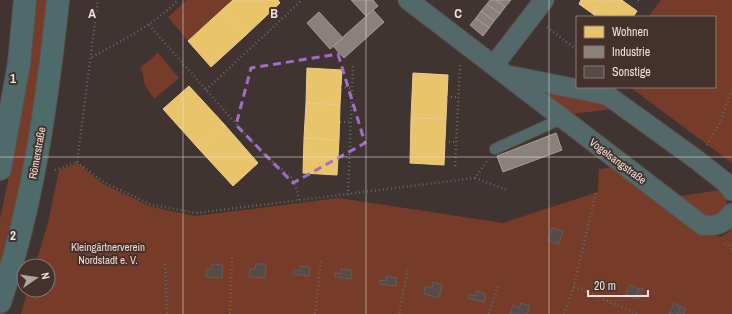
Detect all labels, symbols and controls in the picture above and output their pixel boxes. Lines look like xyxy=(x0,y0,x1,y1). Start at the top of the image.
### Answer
text: A xyxy=(88,5,96,22)
text: B xyxy=(270,5,278,22)
text: C xyxy=(454,5,462,22)
legend xyxy=(576,16,716,88)
text: Wohnen xyxy=(612,24,648,40)
text: Industrie xyxy=(612,44,650,60)
text: Sonstige xyxy=(612,64,651,80)
text: 1 xyxy=(10,70,16,87)
street label: Römerstraße xyxy=(26,126,48,180)
street label: Vogelsangstraße xyxy=(587,135,649,187)
text: 2 xyxy=(10,227,16,244)
park label: Kleingärtnerverein Nordstadt e. V. xyxy=(71,240,145,267)
north arrow xyxy=(16,258,56,298)
text: N xyxy=(38,271,53,280)
scale bar xyxy=(588,272,648,298)
text: 20 m xyxy=(594,278,616,294)

